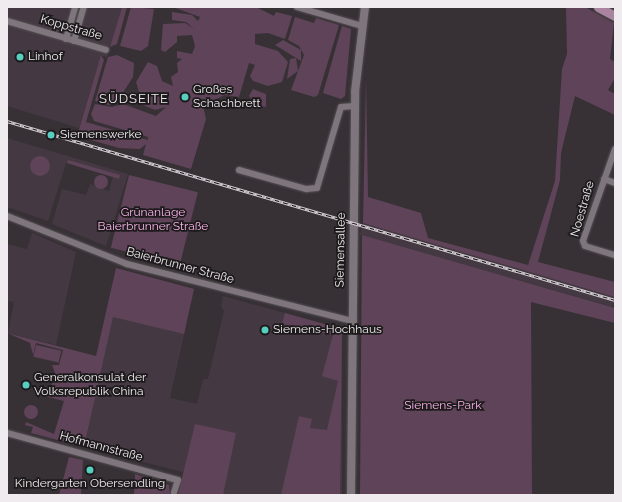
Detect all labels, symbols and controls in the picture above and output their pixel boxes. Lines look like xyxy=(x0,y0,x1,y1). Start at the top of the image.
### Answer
street label: Koppstraße xyxy=(38,12,104,44)
place label: Linhof xyxy=(28,50,63,64)
marker: Linhof xyxy=(15,52,25,62)
place label: Großes Schachbrett xyxy=(193,83,260,111)
district label: SÜDSEITE xyxy=(99,91,169,107)
marker: Großes Schachbrett xyxy=(180,92,190,102)
place label: Siemenswerke xyxy=(60,128,142,142)
marker: Siemenswerke xyxy=(45,129,57,141)
street label: Noestraße xyxy=(568,179,598,239)
park label: Grünanlage Baierbrunner Straße xyxy=(97,206,209,234)
street label: Siemensallee xyxy=(333,212,349,288)
street label: Baierbrunner Straße xyxy=(125,245,235,287)
place label: Siemens-Hochhaus xyxy=(273,323,382,337)
marker: Siemens-Hochhaus xyxy=(260,325,270,335)
place label: Generalkonsulat der Volksrepublik China xyxy=(34,371,146,399)
marker: Generalkonsulat der Volksrepublik China xyxy=(21,380,31,390)
park label: Siemens-Park xyxy=(404,399,482,413)
street label: Hofmannstraße xyxy=(58,429,144,465)
marker: Kindergarten Obersendling xyxy=(85,465,95,475)
place label: Kindergarten Obersendling xyxy=(15,477,165,491)

